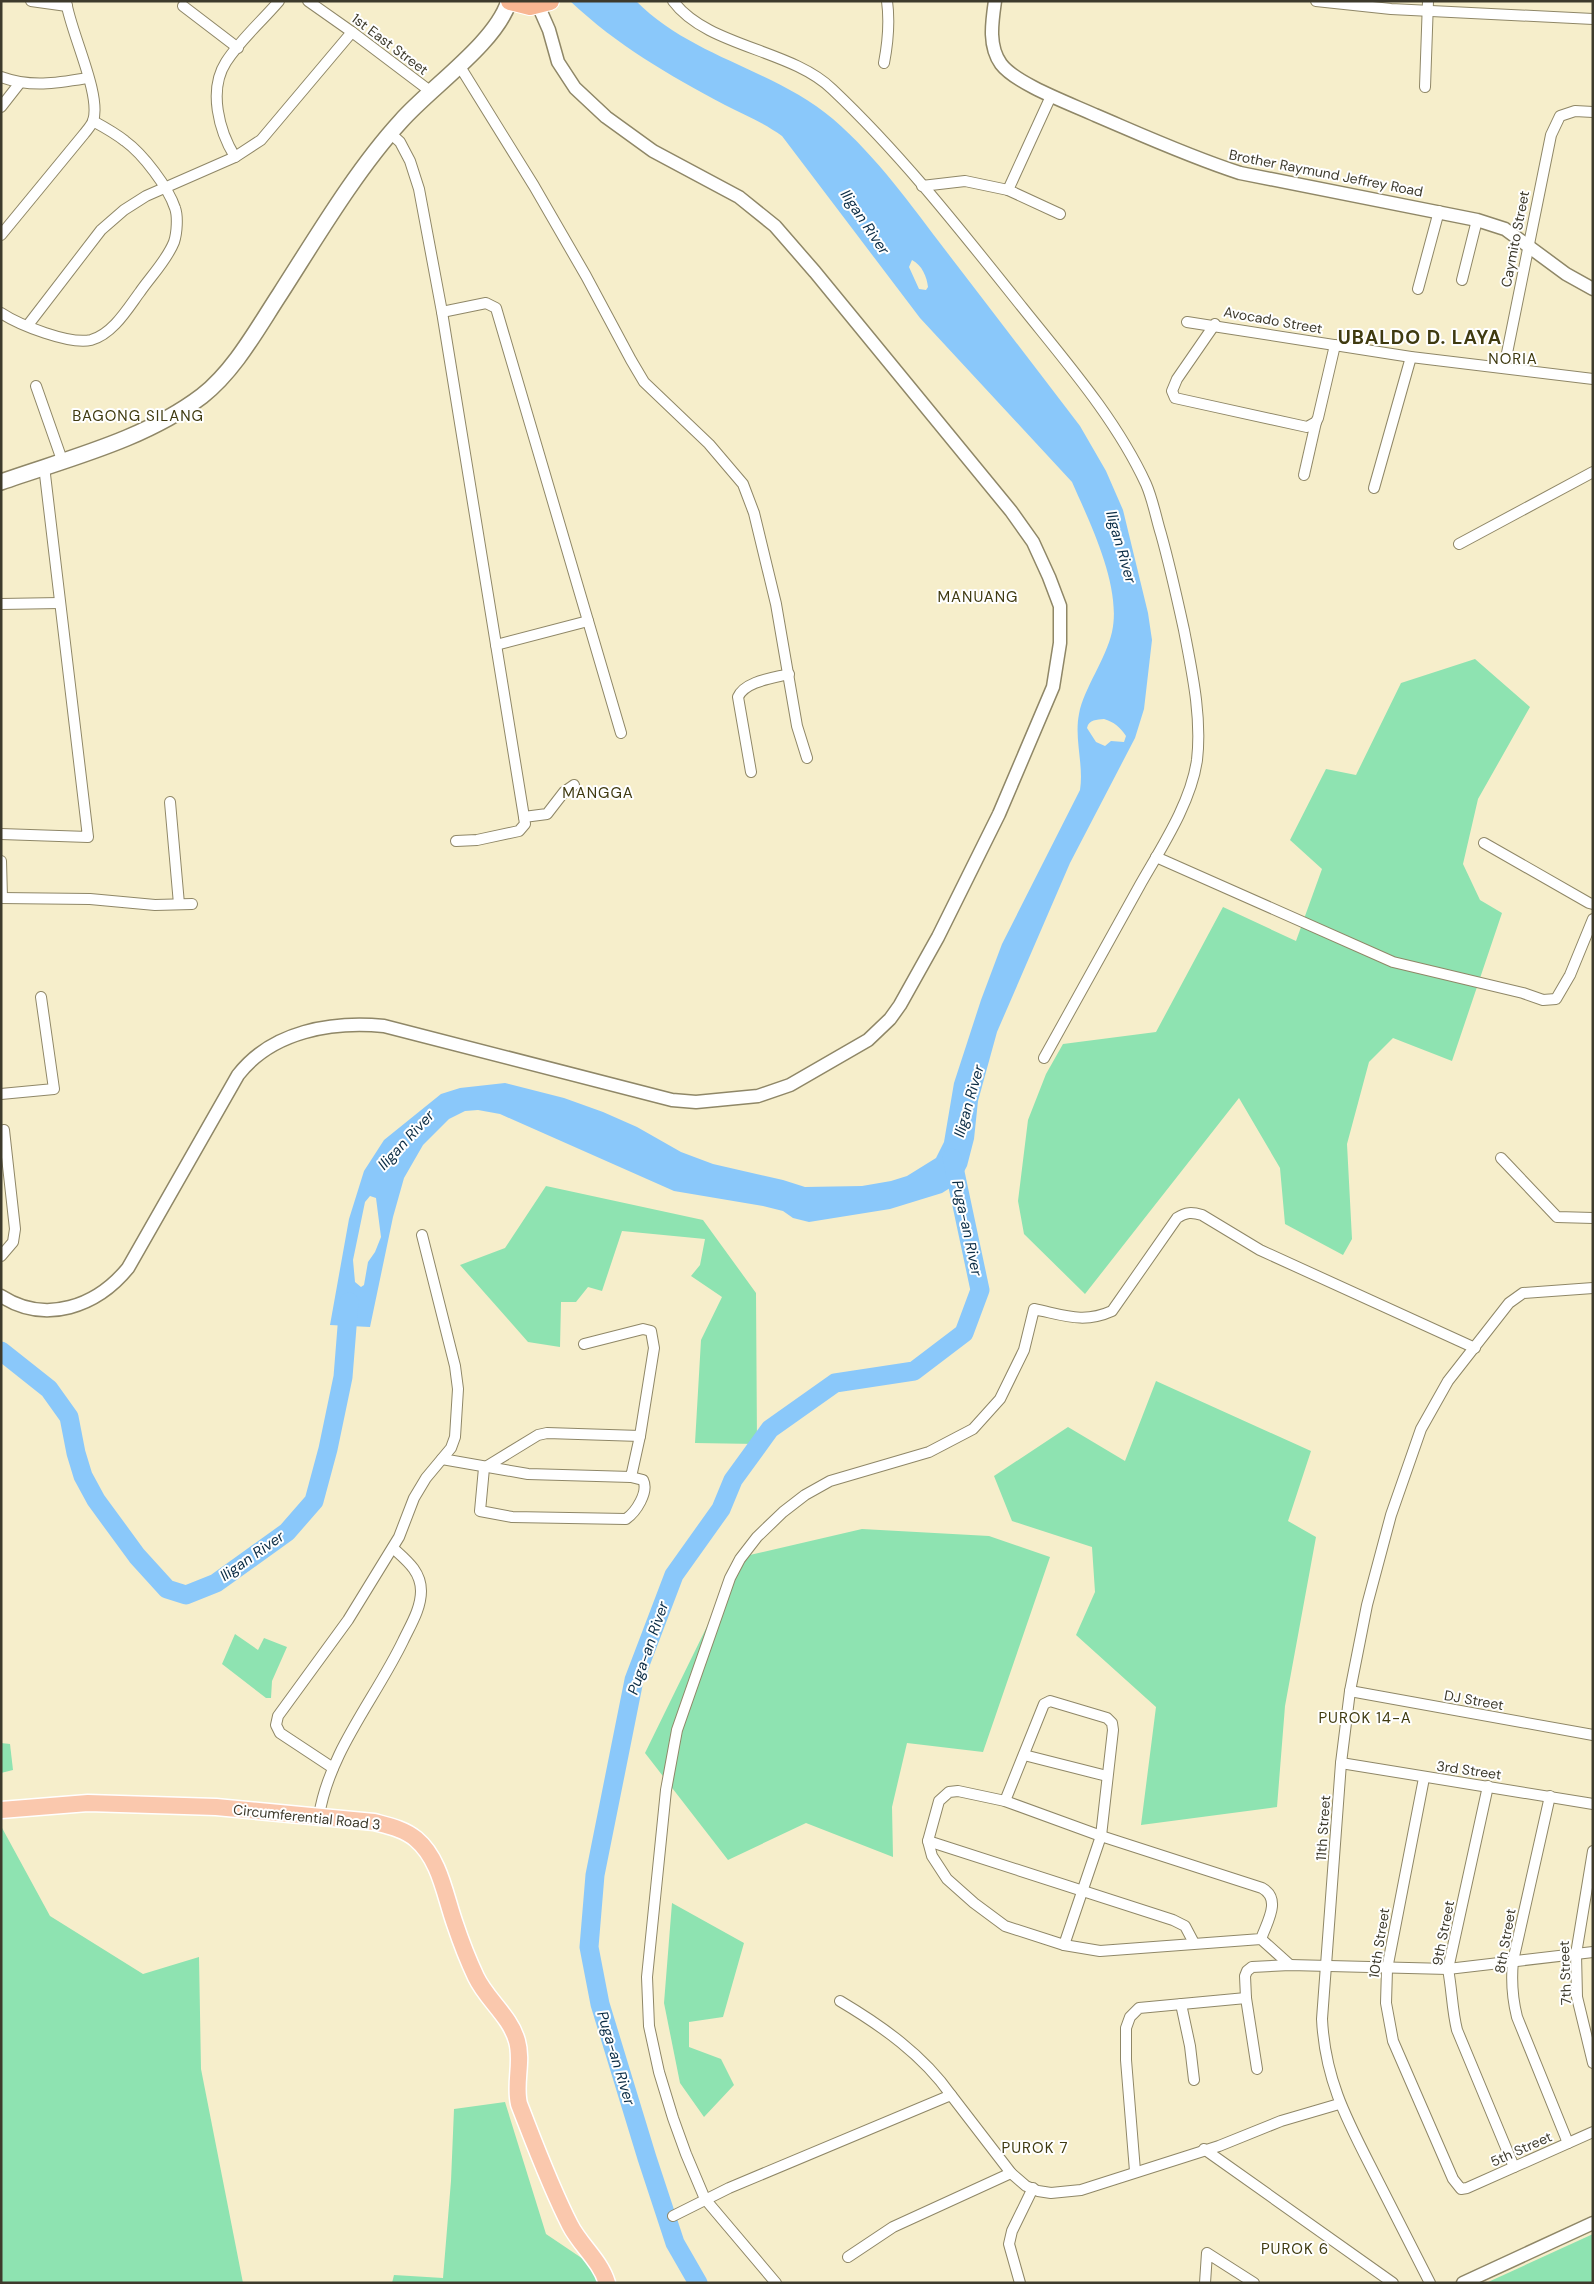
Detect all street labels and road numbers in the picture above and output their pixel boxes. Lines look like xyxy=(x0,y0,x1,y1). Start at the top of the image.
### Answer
street label: 1st East Street xyxy=(348,9,432,79)
street label: Brother Raymund Jeffrey Road xyxy=(1227,145,1425,201)
street label: Caymito Street xyxy=(1497,189,1533,289)
street label: Avocado Street xyxy=(1222,302,1324,338)
street label: DJ Street xyxy=(1443,1686,1505,1714)
street label: 3rd Street xyxy=(1435,1757,1503,1783)
street label: 11th Street xyxy=(1312,1795,1334,1861)
street label: Circumferential Road 3 xyxy=(232,1800,382,1834)
street label: 9th Street xyxy=(1428,1899,1458,1967)
street label: 10th Street xyxy=(1365,1907,1393,1979)
street label: 8th Street xyxy=(1490,1907,1520,1975)
street label: 7th Street xyxy=(1555,1940,1575,2006)
street label: 5th Street xyxy=(1487,2127,1555,2171)

